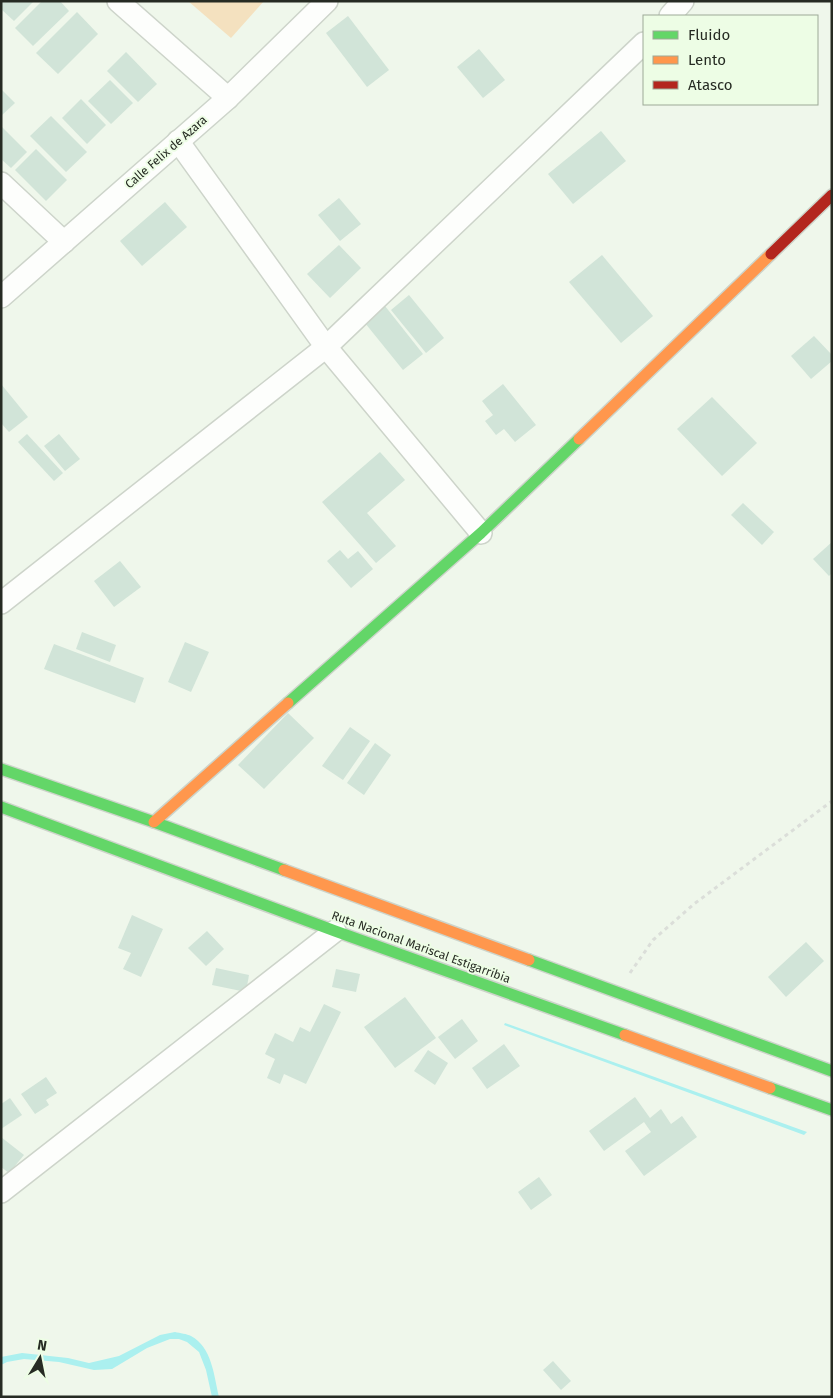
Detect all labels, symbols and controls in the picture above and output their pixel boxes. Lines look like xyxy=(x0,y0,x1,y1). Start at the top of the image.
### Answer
legend xyxy=(643,15,818,105)
text: Fluido xyxy=(688,26,730,44)
text: Lento xyxy=(688,51,726,69)
text: Atasco xyxy=(688,76,733,94)
street label: Calle Felix de Azara xyxy=(122,113,210,191)
street label: Ruta Nacional Mariscal Estigarribia xyxy=(330,908,512,986)
north arrow xyxy=(15,1333,65,1383)
text: N xyxy=(36,1337,48,1355)

